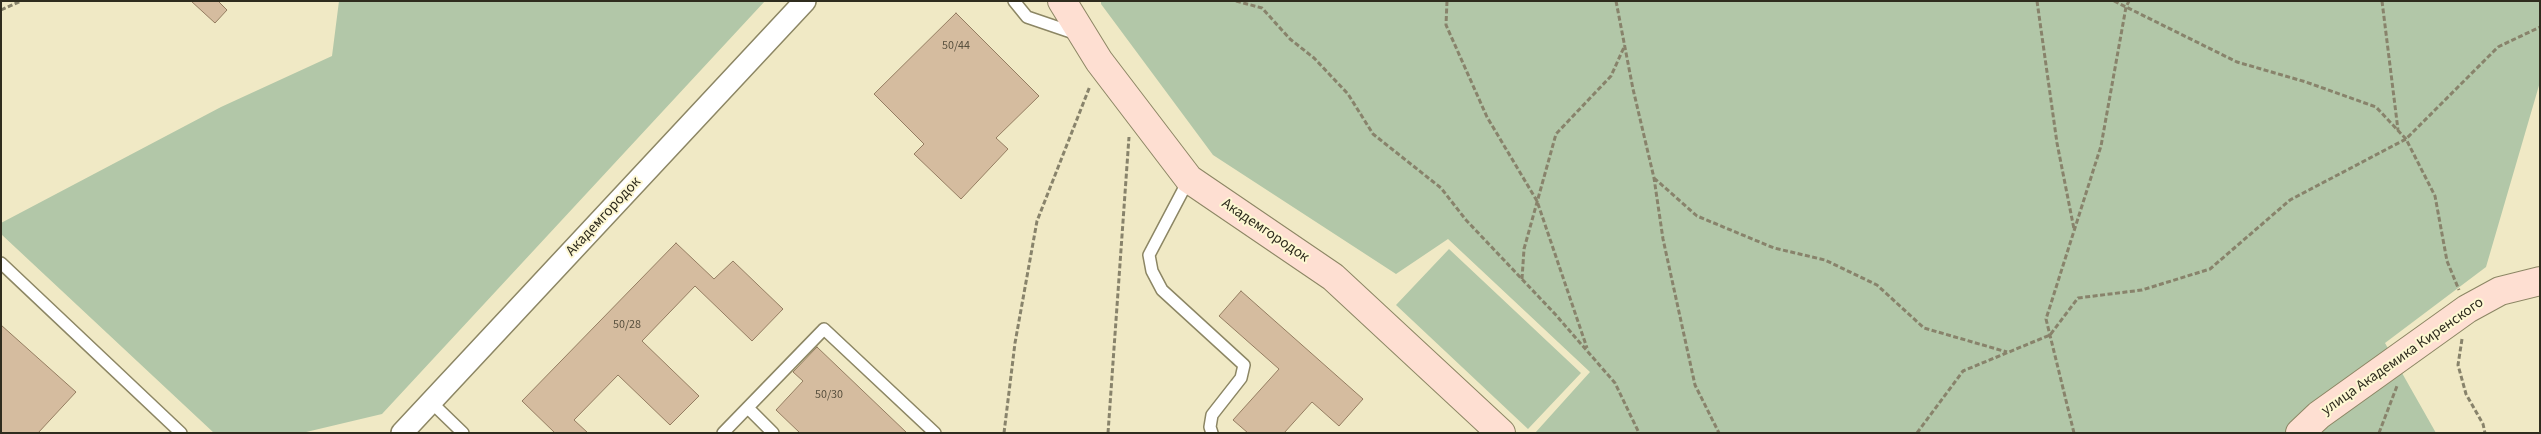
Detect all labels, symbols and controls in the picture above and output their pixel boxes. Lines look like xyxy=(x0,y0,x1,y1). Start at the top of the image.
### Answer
house number: 50/44 xyxy=(942,39,970,53)
street label: Академгородок xyxy=(563,174,645,260)
street label: Академгородок xyxy=(1218,195,1312,267)
street label: улица Академика Киренского xyxy=(2319,294,2487,420)
house number: 50/28 xyxy=(613,318,641,332)
house number: 50/30 xyxy=(815,388,843,402)

